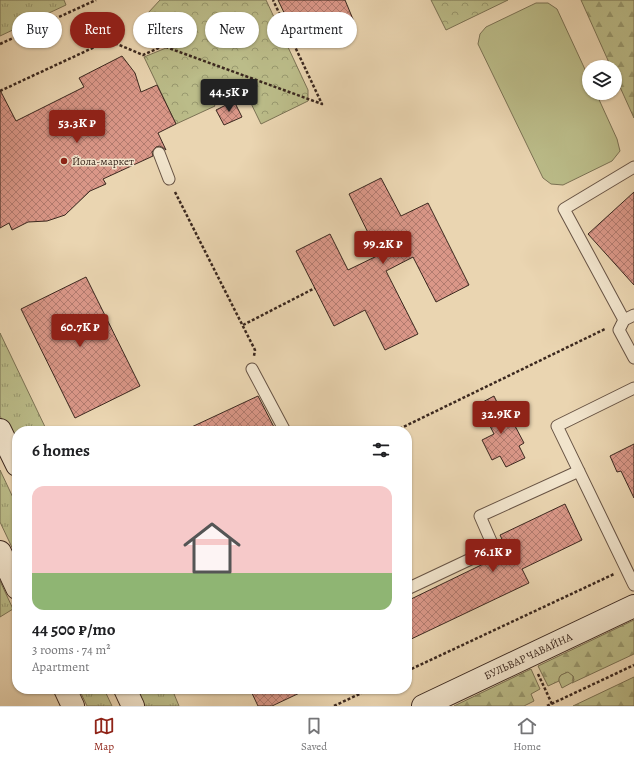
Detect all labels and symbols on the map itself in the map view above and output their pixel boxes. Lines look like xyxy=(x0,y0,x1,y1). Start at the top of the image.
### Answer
pin: 44.5K ₽ xyxy=(192,79,266,113)
pin: 53.3K ₽ xyxy=(40,110,114,144)
place label: Йола-маркет xyxy=(72,154,134,169)
marker: Йола-маркет xyxy=(59,156,69,166)
pin: 99.2K ₽ xyxy=(346,231,420,265)
pin: 60.7K ₽ xyxy=(43,314,117,348)
pin: 32.9K ₽ xyxy=(464,401,538,435)
pin: 76.1K ₽ xyxy=(456,539,530,573)
street label: БУЛЬВАР ЧАВАЙНА xyxy=(482,629,575,683)

